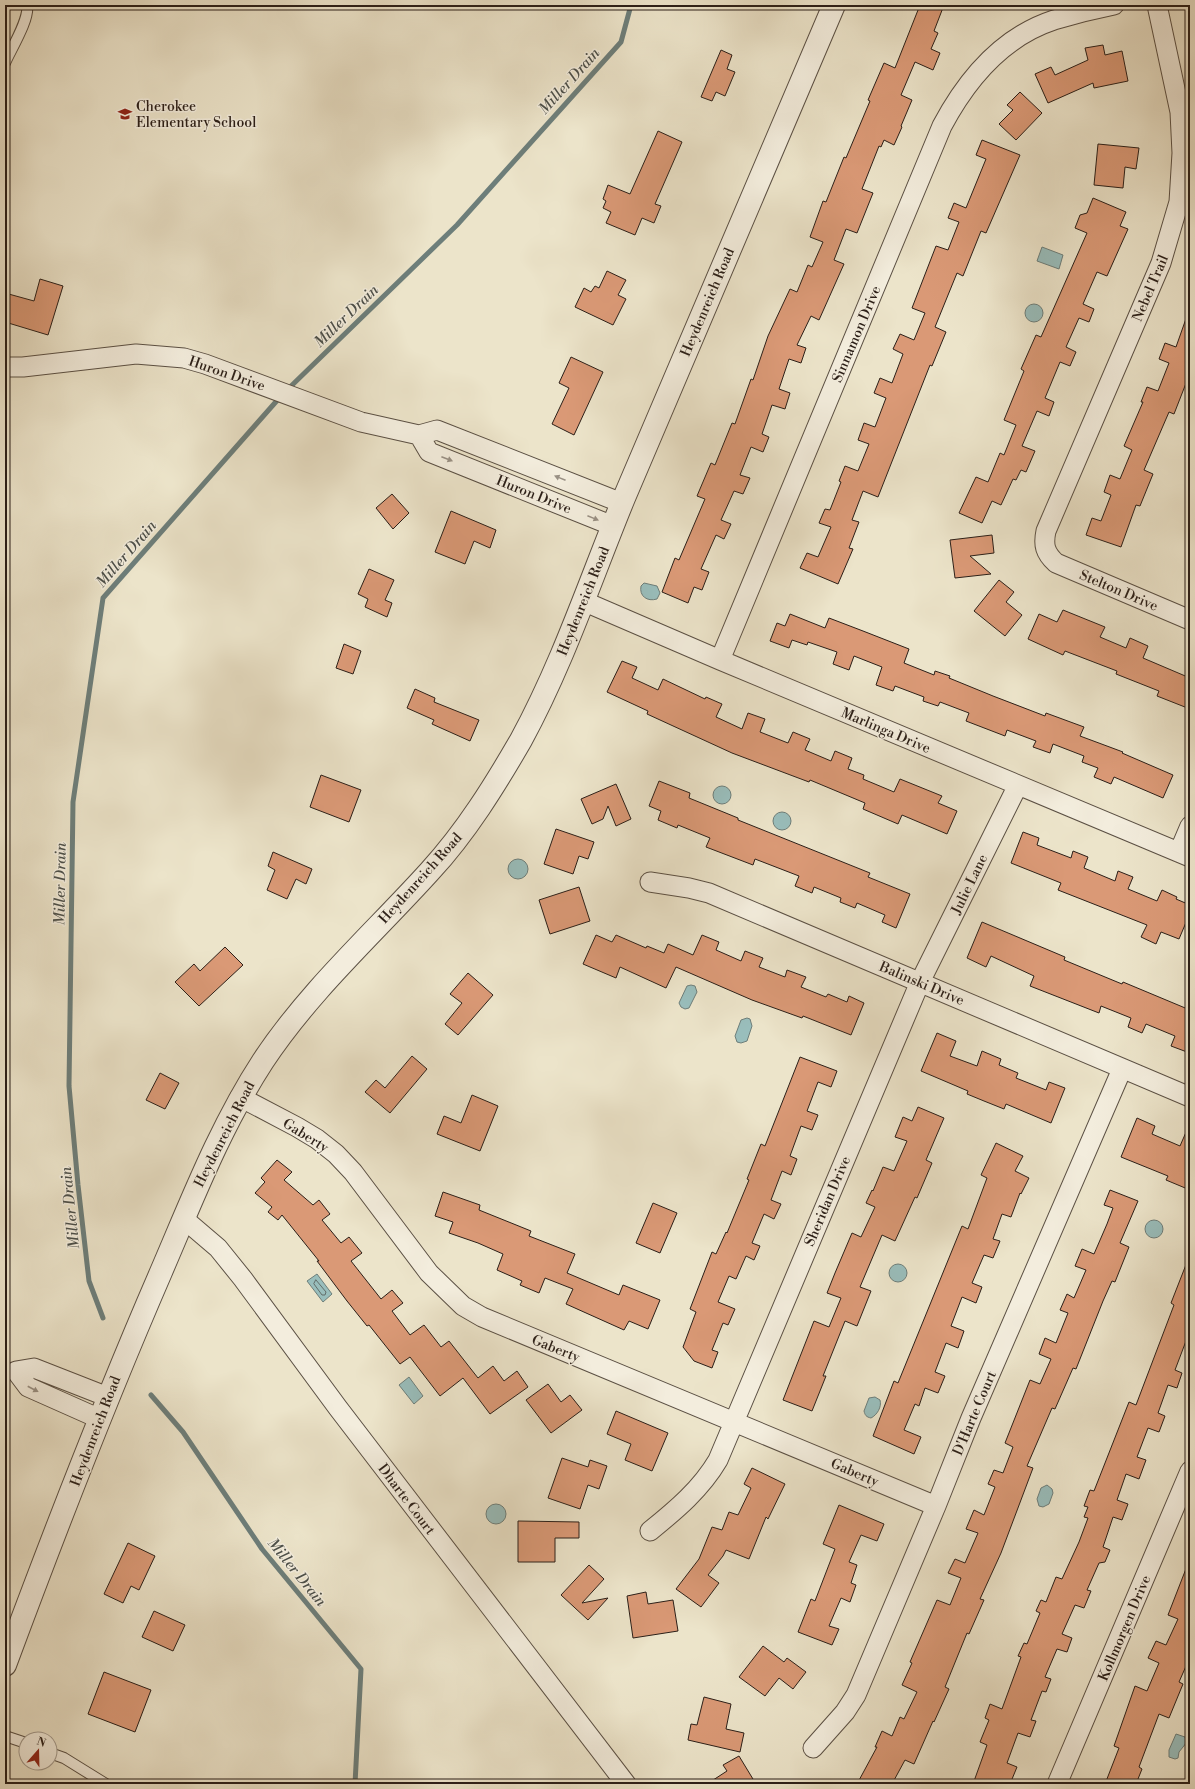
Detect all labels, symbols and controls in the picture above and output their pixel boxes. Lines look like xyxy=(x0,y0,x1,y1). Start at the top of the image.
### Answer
water label: Miller Drain xyxy=(535,44,605,118)
place label: Cherokee Elementary School xyxy=(136,98,256,132)
school or university icon: Cherokee Elementary School xyxy=(117,106,133,122)
street label: Heydenreich Road xyxy=(677,245,739,360)
street label: Nebel Trail xyxy=(1129,252,1173,324)
water label: Miller Drain xyxy=(310,280,383,352)
street label: Sinnamon Drive xyxy=(828,283,885,386)
street label: Huron Drive xyxy=(186,352,267,395)
one-way arrow xyxy=(441,456,453,462)
street label: Huron Drive xyxy=(493,472,574,518)
one-way arrow xyxy=(554,475,565,481)
one-way arrow xyxy=(588,515,600,521)
water label: Miller Drain xyxy=(92,516,161,592)
street label: Heydenreich Road xyxy=(554,544,614,659)
street label: Stelton Drive xyxy=(1077,566,1161,616)
street label: Marlinga Drive xyxy=(838,704,933,758)
street label: Heydenreich Road xyxy=(375,829,466,928)
water label: Miller Drain xyxy=(50,842,71,926)
street label: Julie Lane xyxy=(947,852,992,918)
street label: Balinski Drive xyxy=(875,958,967,1010)
street label: Heydenreich Road xyxy=(190,1078,259,1190)
street label: Gaberty xyxy=(279,1115,332,1157)
street label: Sheridan Drive xyxy=(801,1154,855,1249)
water label: Miller Drain xyxy=(57,1165,84,1250)
street label: Gaberty xyxy=(529,1331,583,1367)
street label: D'Harte Court xyxy=(949,1368,1001,1459)
street label: Heydenreich Road xyxy=(67,1374,125,1489)
one-way arrow xyxy=(27,1386,39,1392)
street label: Gaberty xyxy=(828,1455,882,1491)
street label: Dharte Court xyxy=(374,1460,439,1539)
water label: Miller Drain xyxy=(263,1534,330,1611)
street label: Kollmorgen Drive xyxy=(1094,1573,1155,1684)
north arrow xyxy=(18,1731,58,1771)
text: N xyxy=(35,1734,48,1751)

